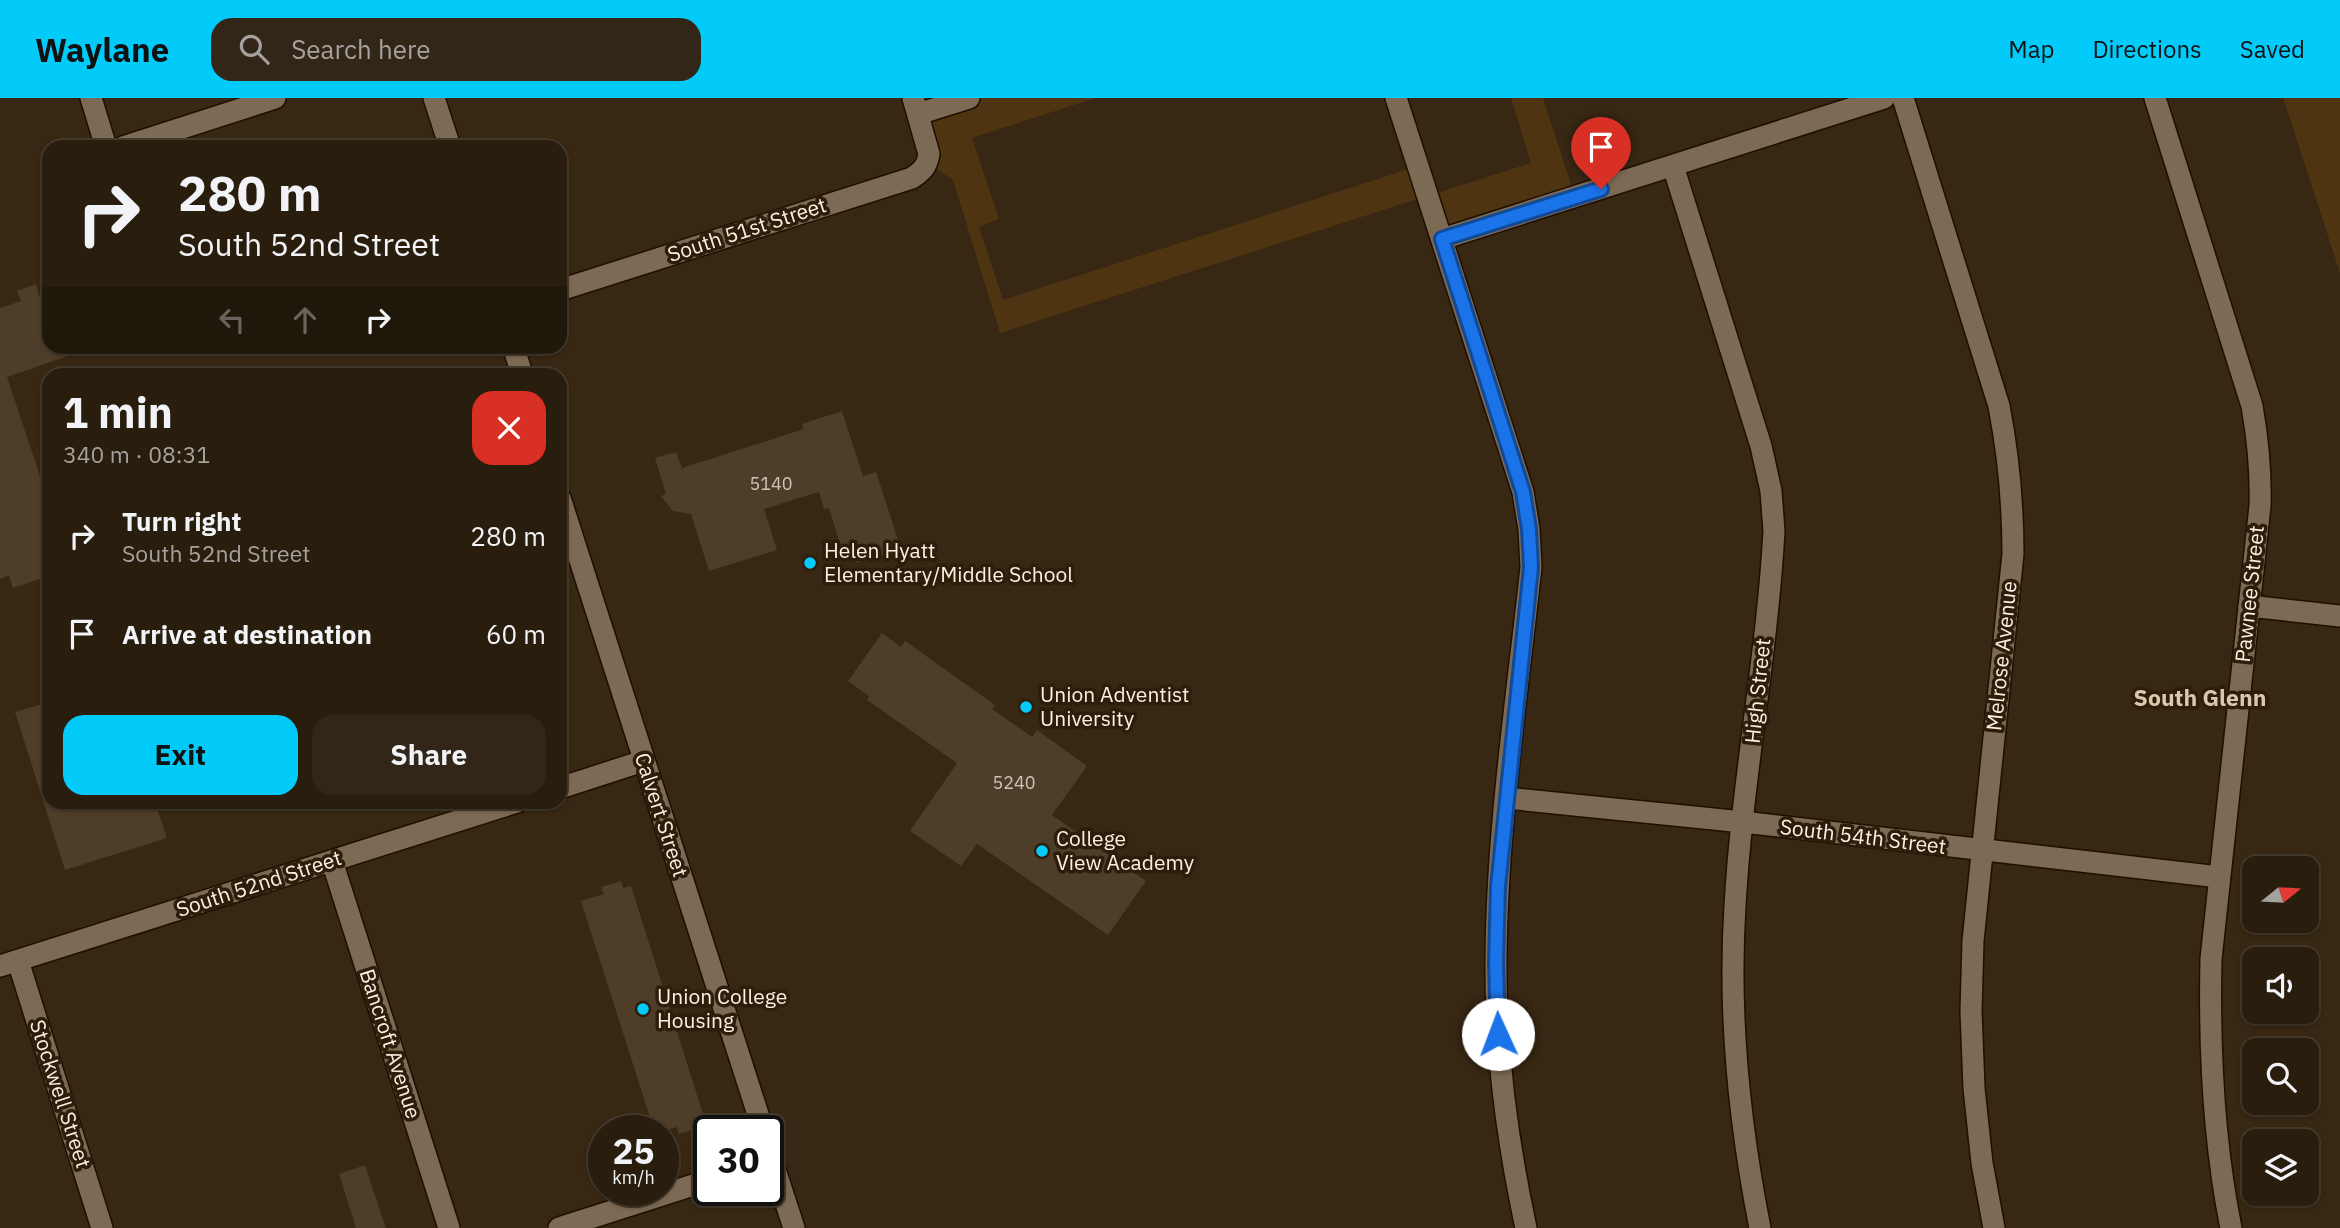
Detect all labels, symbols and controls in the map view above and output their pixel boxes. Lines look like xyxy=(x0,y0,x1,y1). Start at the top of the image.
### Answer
search box xyxy=(211,18,701,81)
text: Waylane xyxy=(35,28,169,71)
icon: search xyxy=(235,30,273,68)
text: Search here xyxy=(291,32,431,66)
text: Map xyxy=(2008,33,2054,65)
text: Directions xyxy=(2092,33,2202,65)
text: Saved xyxy=(2240,33,2305,65)
pin xyxy=(1571,117,1631,189)
icon: arrive xyxy=(1582,128,1620,166)
text: 280 m xyxy=(178,161,322,224)
icon: right xyxy=(63,168,154,259)
street label: South 51st Street xyxy=(664,190,830,268)
text: South 52nd Street xyxy=(178,223,440,265)
icon: left xyxy=(213,301,251,339)
icon: ahead xyxy=(286,301,324,339)
icon: right xyxy=(359,301,397,339)
text: 1 min xyxy=(63,385,173,440)
button: close xyxy=(472,391,546,465)
text: 340 m · 08:31 xyxy=(63,439,210,469)
house number: 5140 xyxy=(749,472,793,495)
text: Turn right xyxy=(122,504,241,538)
icon: right xyxy=(63,517,101,555)
text: 280 m xyxy=(470,519,546,553)
street label: Pawnee Street xyxy=(2228,524,2270,664)
place label: Helen Hyatt Elementary/Middle School xyxy=(824,536,1073,588)
text: South 52nd Street xyxy=(122,538,310,568)
marker: Helen Hyatt Elementary/Middle School xyxy=(802,555,818,571)
street label: Melrose Avenue xyxy=(1979,580,2023,732)
icon: arrive xyxy=(63,615,101,653)
text: Arrive at destination xyxy=(122,617,372,651)
text: 60 m xyxy=(486,617,546,651)
street label: High Street xyxy=(1738,637,1776,745)
place label: Union Adventist University xyxy=(1040,680,1189,732)
district label: South Glenn xyxy=(2134,682,2266,712)
marker: Union Adventist University xyxy=(1018,699,1034,715)
button: Exit xyxy=(63,715,298,795)
button: Share xyxy=(312,715,546,795)
street label: Calvert Street xyxy=(629,749,695,880)
house number: 5240 xyxy=(992,771,1036,794)
street label: South 54th Street xyxy=(1778,812,1948,860)
place label: College View Academy xyxy=(1056,824,1195,876)
street label: South 52nd Street xyxy=(173,843,345,923)
marker: College View Academy xyxy=(1034,843,1050,859)
north arrow xyxy=(2242,856,2319,933)
map controls xyxy=(2242,856,2319,1206)
button: sound xyxy=(2242,947,2319,1024)
street label: Bancroft Avenue xyxy=(354,965,428,1122)
place label: Union College Housing xyxy=(657,982,787,1034)
position arrow xyxy=(1461,997,1535,1071)
marker: Union College Housing xyxy=(635,1001,651,1017)
street label: Stockwell Street xyxy=(24,1016,98,1171)
button: search xyxy=(2242,1038,2319,1115)
speed limit sign: 30 xyxy=(693,1115,784,1206)
text: 25 xyxy=(612,1128,655,1174)
button: layers xyxy=(2242,1129,2319,1206)
text: km/h xyxy=(612,1166,655,1189)

